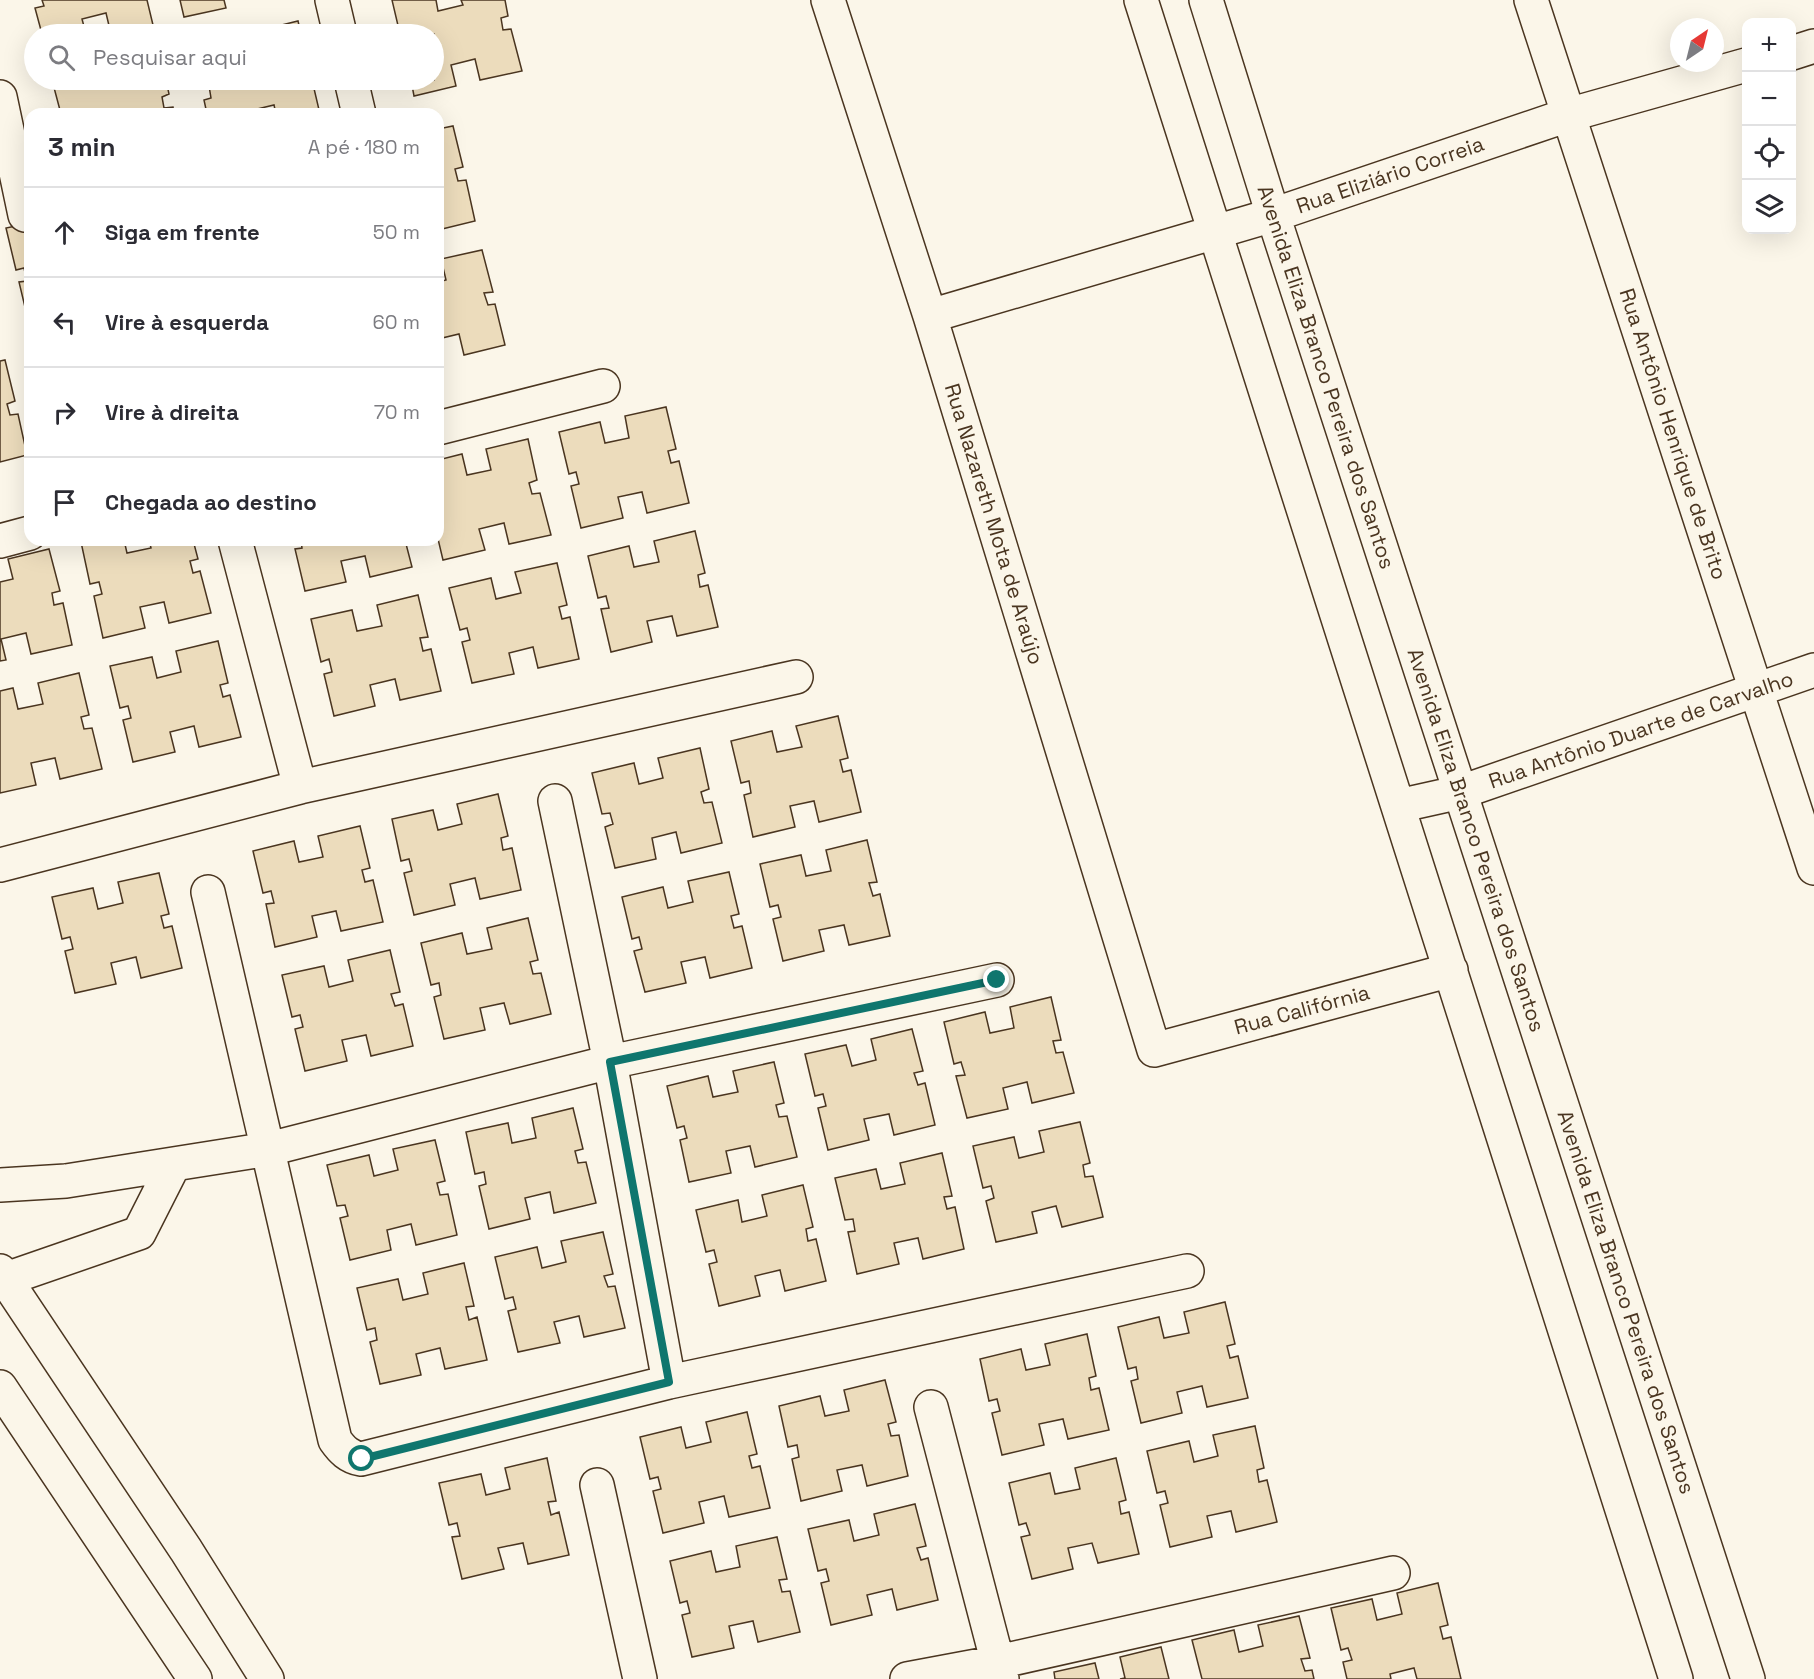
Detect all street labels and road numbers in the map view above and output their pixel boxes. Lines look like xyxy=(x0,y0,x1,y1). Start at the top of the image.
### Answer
street label: Rua Eliziário Correia xyxy=(1292,130,1487,219)
street label: Avenida Eliza Branco Pereira dos Santos xyxy=(1252,182,1401,572)
street label: Rua Antônio Henrique de Brito xyxy=(1614,285,1733,583)
street label: Rua Nazareth Mota de Araújo xyxy=(939,380,1050,668)
street label: Avenida Eliza Branco Pereira dos Santos xyxy=(1402,645,1551,1035)
street label: Rua Antônio Duarte de Carvalho xyxy=(1485,665,1797,794)
street label: Rua Califórnia xyxy=(1231,978,1373,1041)
street label: Avenida Eliza Branco Pereira dos Santos xyxy=(1552,1107,1701,1497)

